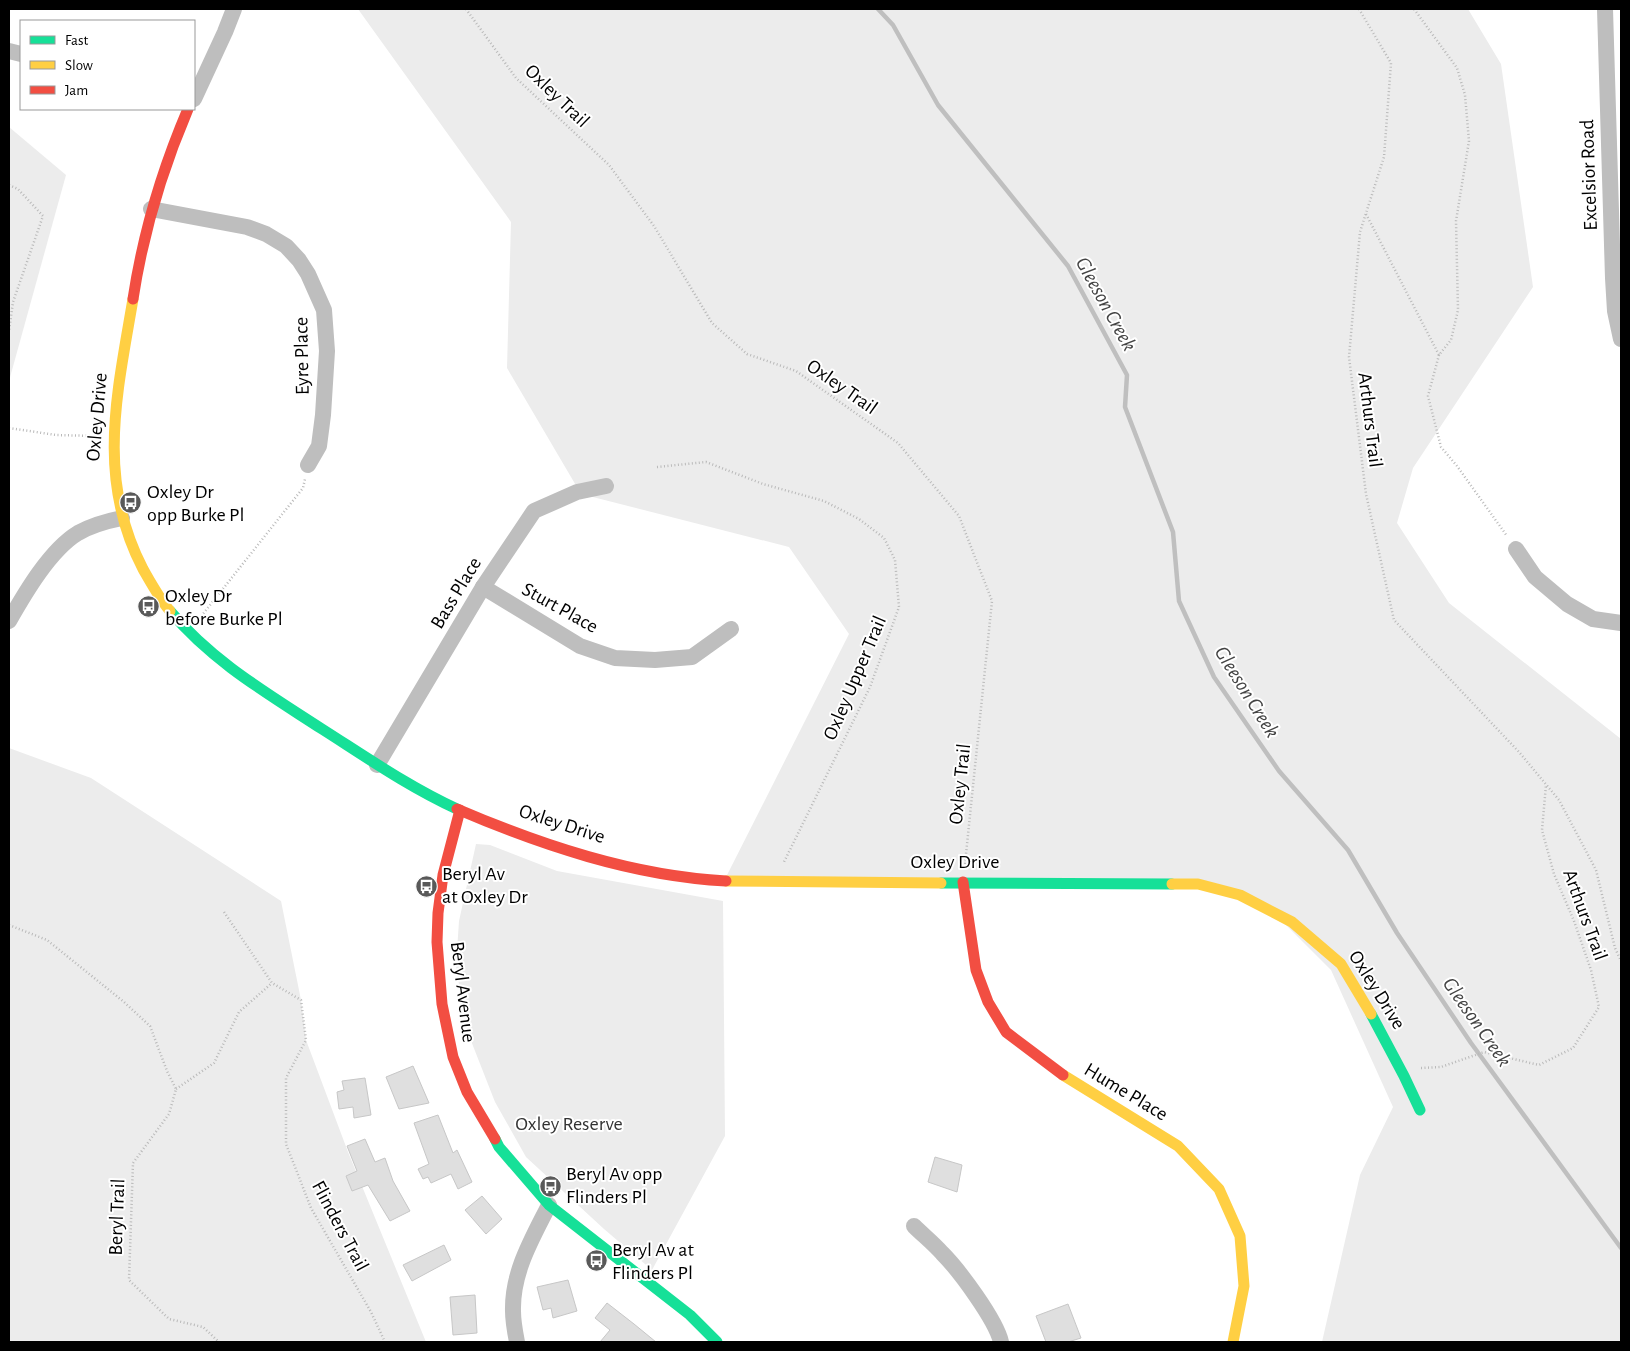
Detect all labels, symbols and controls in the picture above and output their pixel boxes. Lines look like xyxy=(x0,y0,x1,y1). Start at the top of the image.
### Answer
legend xyxy=(20,20,195,110)
text: Fast xyxy=(65,33,89,48)
text: Slow xyxy=(65,58,93,73)
street label: Oxley Trail xyxy=(521,61,593,131)
text: Jam xyxy=(65,83,88,98)
street label: Excelsior Road xyxy=(1577,119,1601,231)
water label: Gleeson Creek xyxy=(1072,254,1140,355)
street label: Eyre Place xyxy=(291,317,313,395)
street label: Oxley Trail xyxy=(803,356,881,418)
street label: Arthurs Trail xyxy=(1354,371,1386,469)
street label: Oxley Drive xyxy=(83,372,111,462)
place label: Oxley Dr opp Burke Pl xyxy=(147,482,244,525)
bus stop icon: Oxley Dr opp Burke Pl xyxy=(119,491,143,515)
street label: Bass Place xyxy=(427,554,485,632)
street label: Sturt Place xyxy=(519,579,601,637)
place label: Oxley Dr before Burke Pl xyxy=(165,586,283,629)
bus stop icon: Oxley Dr before Burke Pl xyxy=(137,595,161,619)
street label: Oxley Upper Trail xyxy=(820,613,890,743)
water label: Gleeson Creek xyxy=(1211,643,1283,742)
street label: Oxley Trail xyxy=(946,743,974,825)
street label: Oxley Drive xyxy=(517,801,607,847)
street label: Oxley Drive xyxy=(911,852,1000,872)
place label: Beryl Av at Oxley Dr xyxy=(442,864,528,907)
street label: Arthurs Trail xyxy=(1559,867,1611,963)
bus stop icon: Beryl Av at Oxley Dr xyxy=(414,874,438,898)
street label: Beryl Avenue xyxy=(447,940,479,1044)
street label: Oxley Drive xyxy=(1345,947,1409,1033)
water label: Gleeson Creek xyxy=(1439,974,1515,1071)
street label: Hume Place xyxy=(1081,1059,1171,1125)
park label: Oxley Reserve xyxy=(515,1114,623,1134)
place label: Beryl Av opp Flinders Pl xyxy=(566,1164,662,1207)
bus stop icon: Beryl Av opp Flinders Pl xyxy=(538,1174,562,1198)
street label: Flinders Trail xyxy=(308,1177,372,1275)
street label: Beryl Trail xyxy=(106,1178,128,1256)
place label: Beryl Av at Flinders Pl xyxy=(612,1240,694,1283)
bus stop icon: Beryl Av at Flinders Pl xyxy=(584,1249,608,1273)

